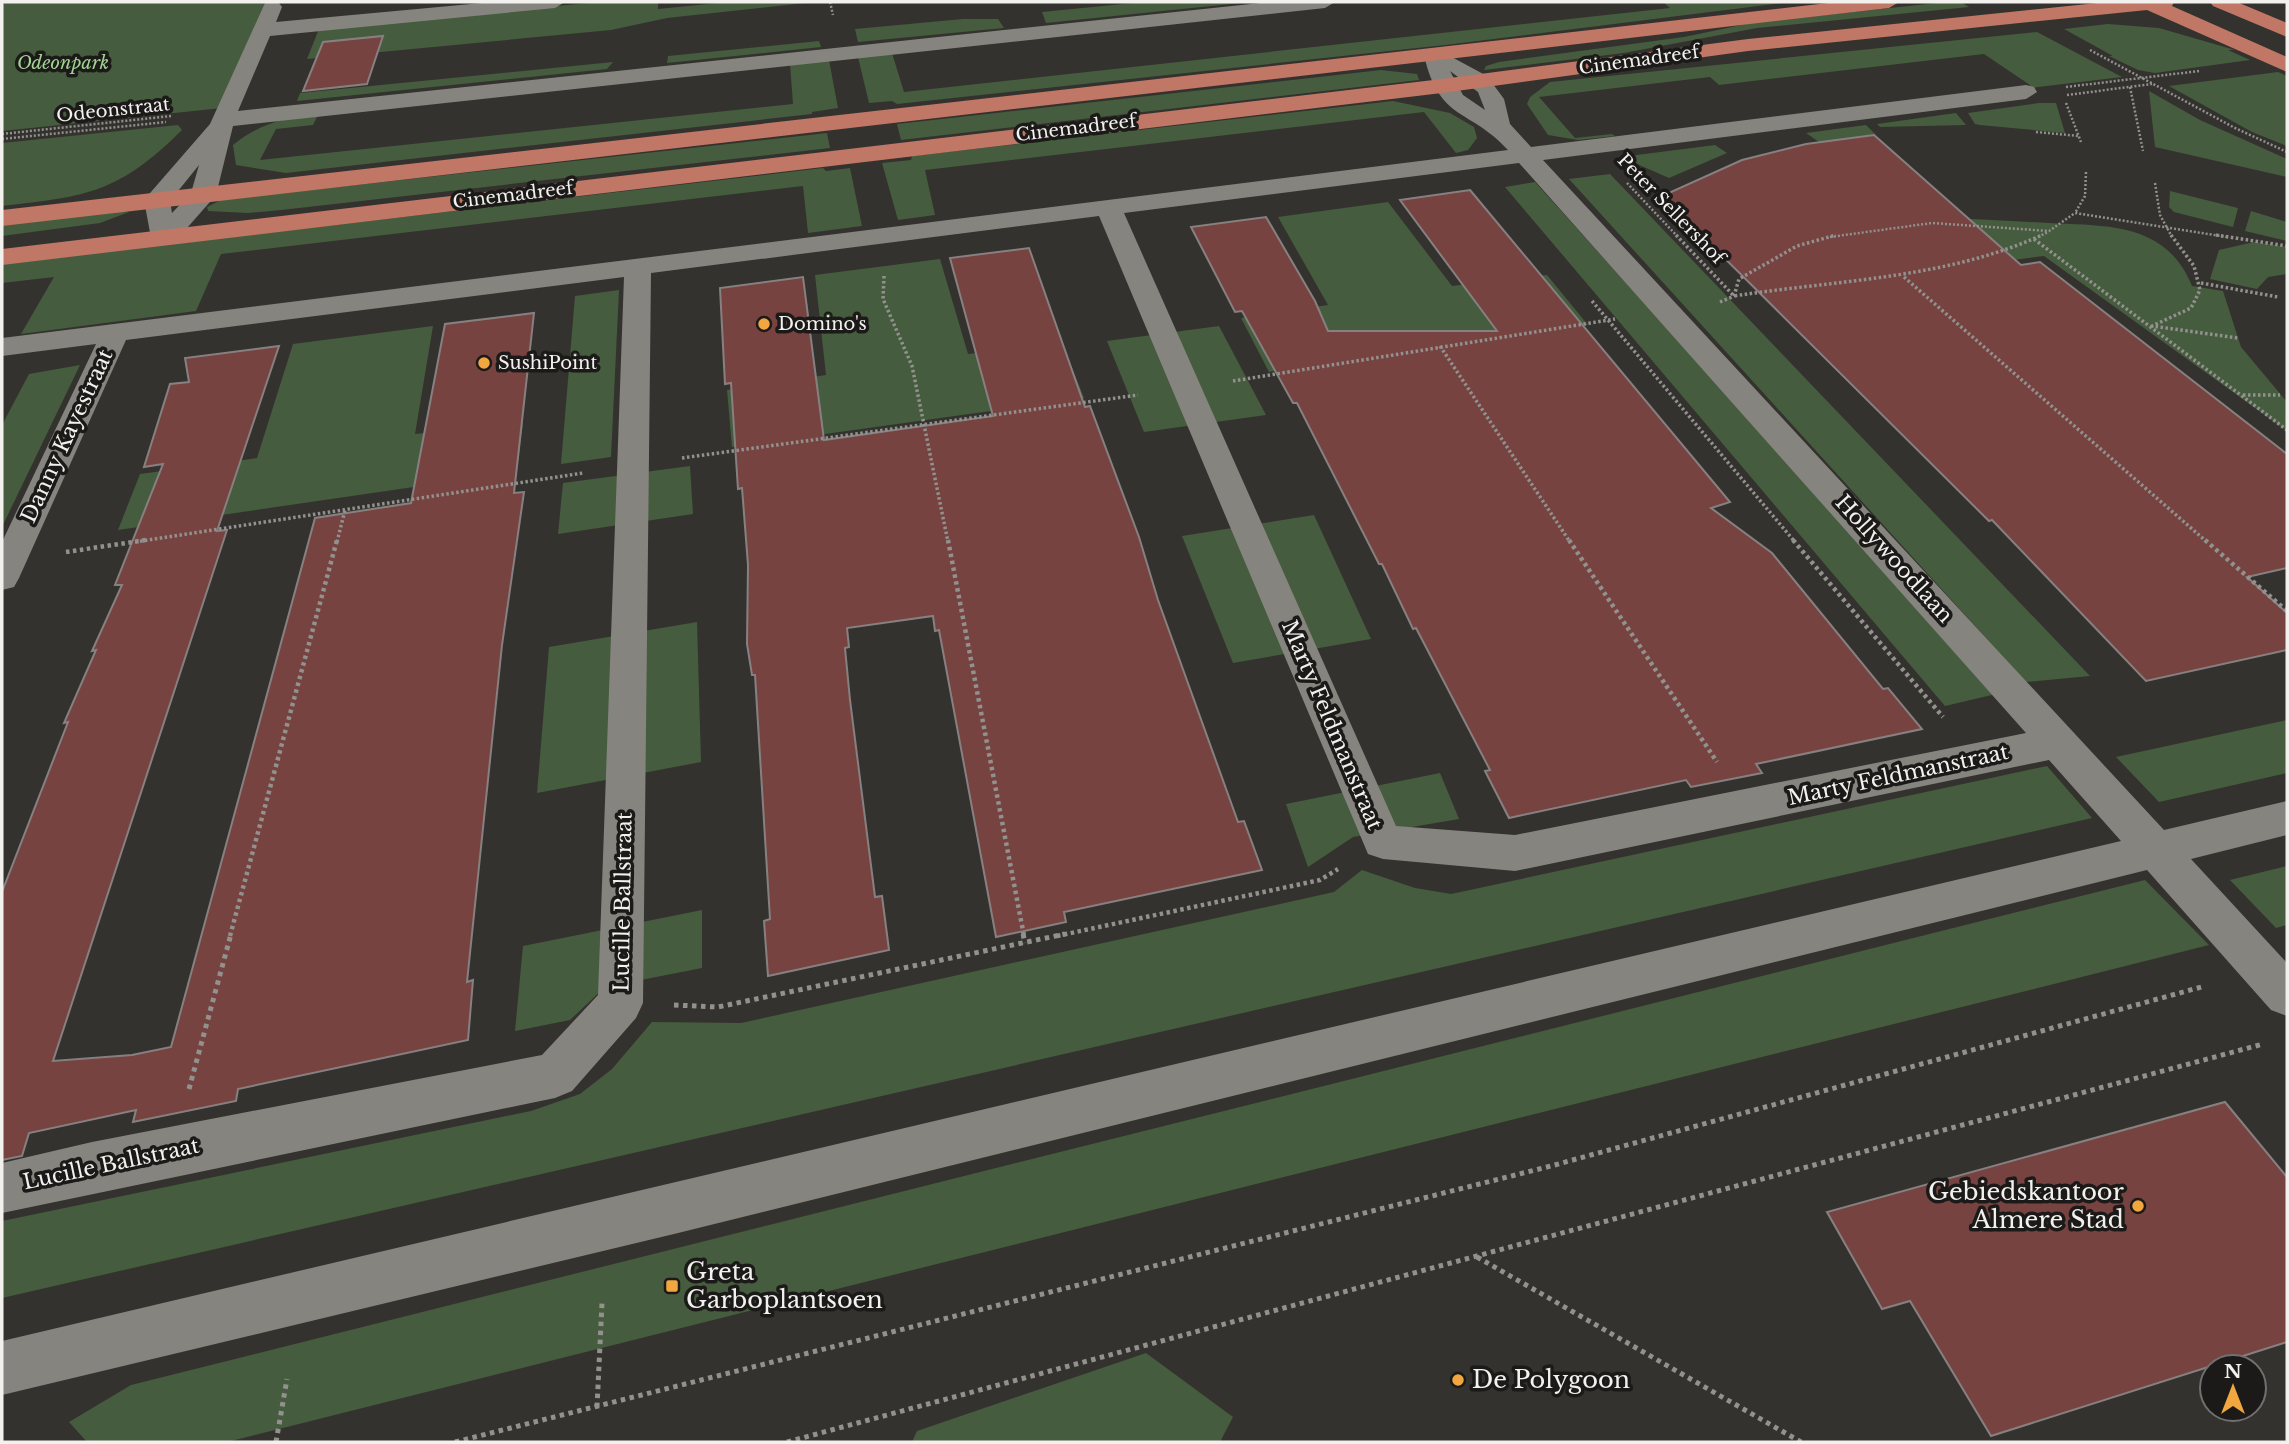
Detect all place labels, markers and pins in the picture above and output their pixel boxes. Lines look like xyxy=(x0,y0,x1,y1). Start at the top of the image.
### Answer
place label: Domino's xyxy=(778,313,867,335)
marker: Domino's xyxy=(756,316,772,332)
place label: SushiPoint xyxy=(498,352,598,374)
marker: SushiPoint xyxy=(476,355,492,371)
place label: Gebiedskantoor Almere Stad xyxy=(1928,1177,2125,1234)
marker: Gebiedskantoor Almere Stad xyxy=(2130,1198,2146,1214)
place label: Greta Garboplantsoen xyxy=(686,1257,883,1314)
marker: Greta Garboplantsoen xyxy=(664,1278,680,1294)
place label: De Polygoon xyxy=(1472,1365,1630,1394)
marker: De Polygoon xyxy=(1450,1372,1466,1388)

